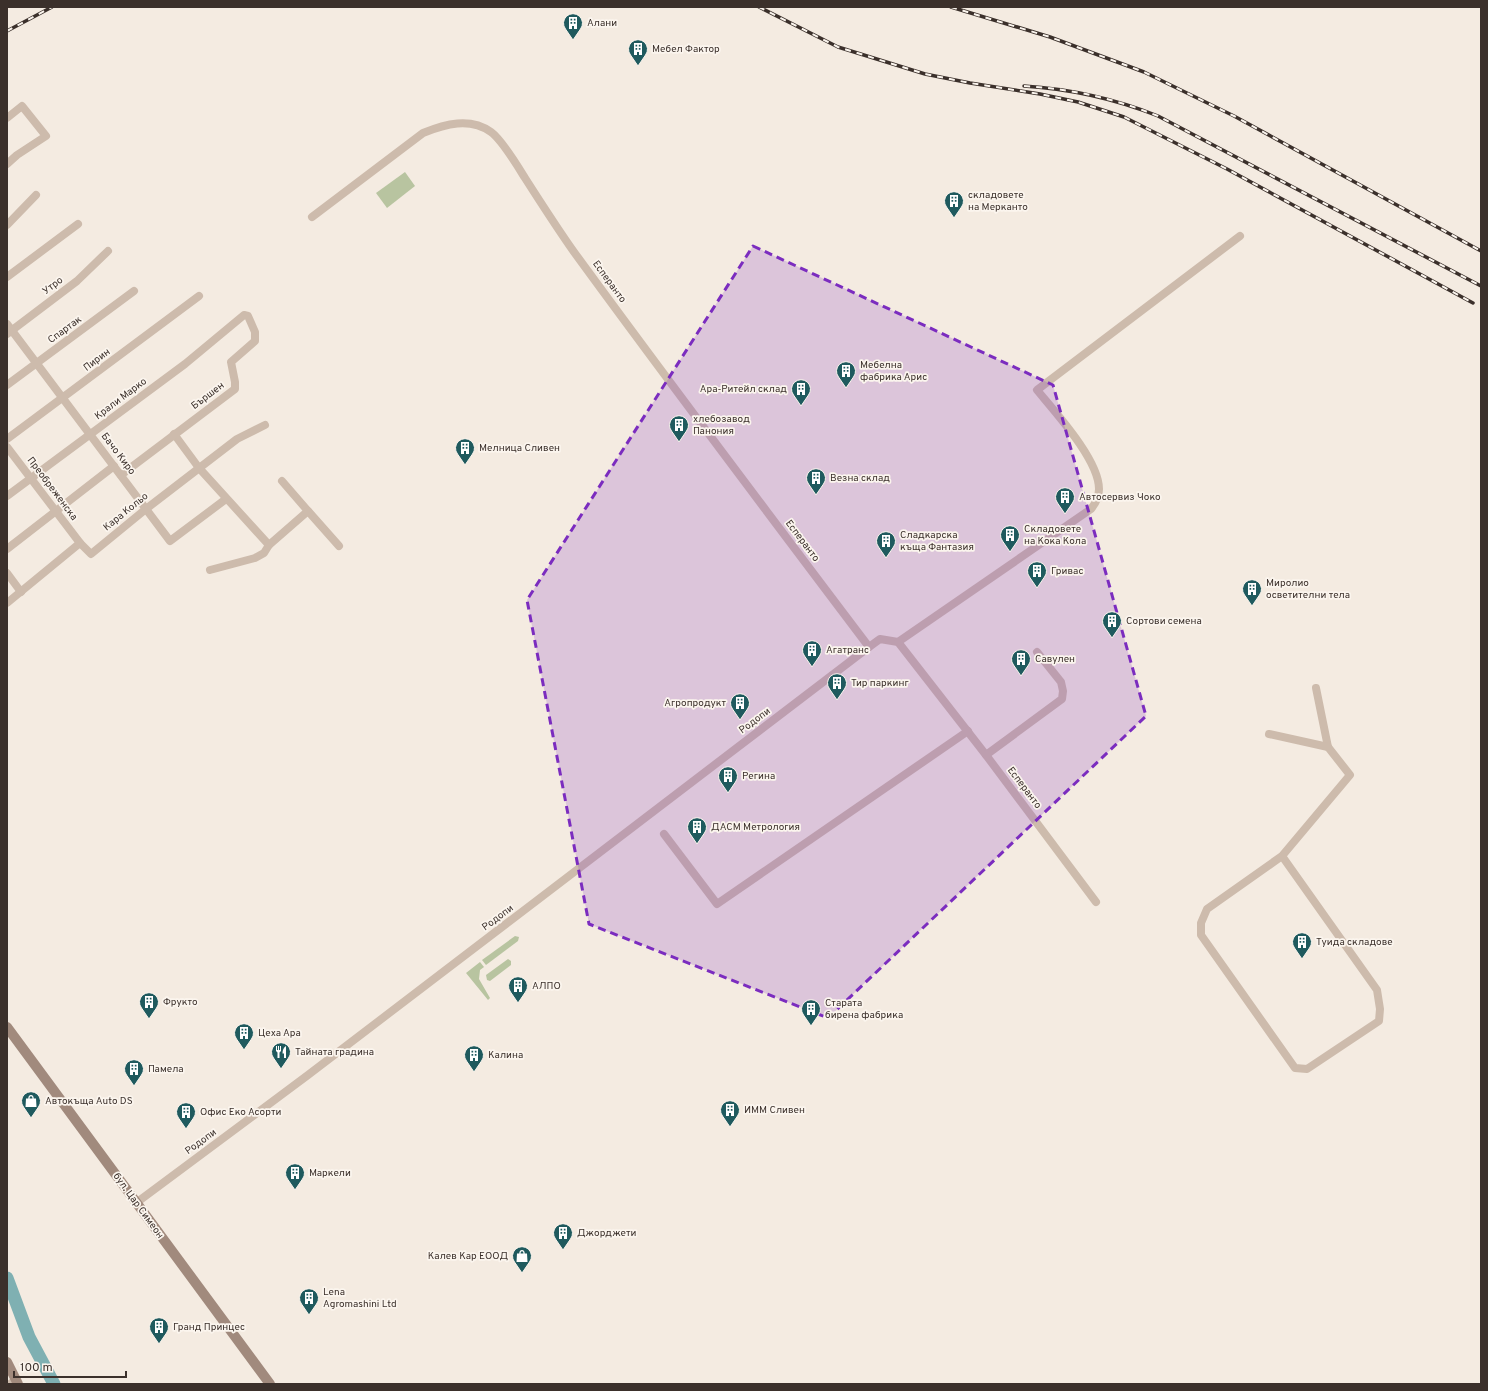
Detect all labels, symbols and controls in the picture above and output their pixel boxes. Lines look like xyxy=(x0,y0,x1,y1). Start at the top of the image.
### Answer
building icon: Алани xyxy=(562,12,584,40)
place label: Алани xyxy=(587,17,617,30)
building icon: Мебел Фактор xyxy=(627,38,649,66)
place label: Мебел Фактор xyxy=(652,43,720,56)
place label: складовете на Мерканто xyxy=(968,189,1028,214)
building icon: складовете на Мерканто xyxy=(943,190,965,218)
street label: Есперанто xyxy=(589,258,629,306)
street label: Утро xyxy=(40,274,66,298)
street label: Спартак xyxy=(45,313,85,347)
street label: Пирин xyxy=(81,346,113,374)
place label: Мебелна фабрика Арис xyxy=(860,359,927,384)
building icon: Мебелна фабрика Арис xyxy=(835,360,857,388)
street label: Крали Марко xyxy=(92,375,150,423)
building icon: Ара-Ритейл склад xyxy=(790,378,812,406)
street label: Бършен xyxy=(189,379,227,413)
place label: Ара-Ритейл склад xyxy=(700,383,787,396)
place label: хлебозавод Панония xyxy=(693,413,750,438)
building icon: хлебозавод Панония xyxy=(668,414,690,442)
street label: Бачо Киро xyxy=(98,430,138,478)
building icon: Мелница Сливен xyxy=(454,437,476,465)
place label: Мелница Сливен xyxy=(479,442,560,455)
street label: Преобреженска xyxy=(24,455,80,523)
building icon: Везна склад xyxy=(805,467,827,495)
place label: Везна склад xyxy=(830,472,890,485)
building icon: Автосервиз Чоко xyxy=(1054,486,1076,514)
street label: Кара Кольо xyxy=(101,490,151,534)
place label: Автосервиз Чоко xyxy=(1079,491,1161,504)
street label: Есперанто xyxy=(782,517,822,565)
place label: Складовете на Кока Кола xyxy=(1024,523,1086,548)
building icon: Складовете на Кока Кола xyxy=(999,524,1021,552)
place label: Сладкарска къща Фантазия xyxy=(900,529,974,554)
building icon: Сладкарска къща Фантазия xyxy=(875,530,897,558)
building icon: Гривас xyxy=(1026,560,1048,588)
place label: Гривас xyxy=(1051,565,1083,578)
place label: Миролио осветителни тела xyxy=(1266,577,1350,602)
building icon: Миролио осветителни тела xyxy=(1241,578,1263,606)
building icon: Сортови семена xyxy=(1101,610,1123,638)
place label: Сортови семена xyxy=(1126,615,1202,628)
building icon: Агатранс xyxy=(801,639,823,667)
place label: Агатранс xyxy=(826,644,869,657)
building icon: Савулен xyxy=(1010,648,1032,676)
place label: Савулен xyxy=(1035,653,1075,666)
building icon: Тир паркинг xyxy=(826,672,848,700)
place label: Тир паркинг xyxy=(851,677,909,690)
building icon: Агропродукт xyxy=(729,692,751,720)
place label: Агропродукт xyxy=(664,697,726,710)
street label: Родопи xyxy=(737,705,773,737)
street label: Есперанто xyxy=(1004,764,1044,812)
building icon: Регина xyxy=(717,765,739,793)
place label: Регина xyxy=(742,770,775,783)
building icon: ДАСМ Метрология xyxy=(686,816,708,844)
place label: ДАСМ Метрология xyxy=(711,821,800,834)
street label: Родопи xyxy=(480,902,516,934)
building icon: Туида складове xyxy=(1291,931,1313,959)
place label: Туида складове xyxy=(1316,936,1393,949)
building icon: АЛПО xyxy=(507,975,529,1003)
place label: АЛПО xyxy=(532,980,561,993)
building icon: Фрукто xyxy=(138,991,160,1019)
place label: Фрукто xyxy=(163,996,198,1009)
place label: Старата бирена фабрика xyxy=(825,997,903,1022)
building icon: Старата бирена фабрика xyxy=(800,998,822,1026)
building icon: Цеха Ара xyxy=(233,1022,255,1050)
place label: Цеха Ара xyxy=(258,1027,301,1040)
restaurant icon: Тайната градина xyxy=(270,1041,292,1069)
building icon: Калина xyxy=(463,1044,485,1072)
place label: Тайната градина xyxy=(295,1046,374,1059)
place label: Калина xyxy=(488,1049,523,1062)
building icon: Памела xyxy=(123,1058,145,1086)
place label: Памела xyxy=(148,1063,184,1076)
shop icon: Автокъща Auto DS xyxy=(20,1090,42,1118)
place label: Автокъща Auto DS xyxy=(45,1095,133,1108)
building icon: ИММ Сливен xyxy=(719,1099,741,1127)
building icon: Офис Еко Асорти xyxy=(175,1101,197,1129)
place label: ИММ Сливен xyxy=(744,1104,805,1117)
place label: Офис Еко Асорти xyxy=(200,1106,282,1119)
street label: Родопи xyxy=(183,1126,219,1158)
building icon: Маркели xyxy=(284,1162,306,1190)
place label: Маркели xyxy=(309,1167,351,1180)
street label: бул. Цар Симеон xyxy=(110,1171,166,1242)
building icon: Джорджети xyxy=(552,1222,574,1250)
place label: Джорджети xyxy=(577,1227,637,1240)
shop icon: Калев Кар ЕООД xyxy=(511,1245,533,1273)
place label: Калев Кар ЕООД xyxy=(428,1250,508,1263)
place label: Lena Agromashini Ltd xyxy=(323,1286,397,1311)
building icon: Lena Agromashini Ltd xyxy=(298,1287,320,1315)
building icon: Гранд Принцес xyxy=(148,1316,170,1344)
place label: Гранд Принцес xyxy=(173,1321,245,1334)
scale bar xyxy=(14,1353,126,1379)
text: 100 m xyxy=(20,1360,53,1376)

